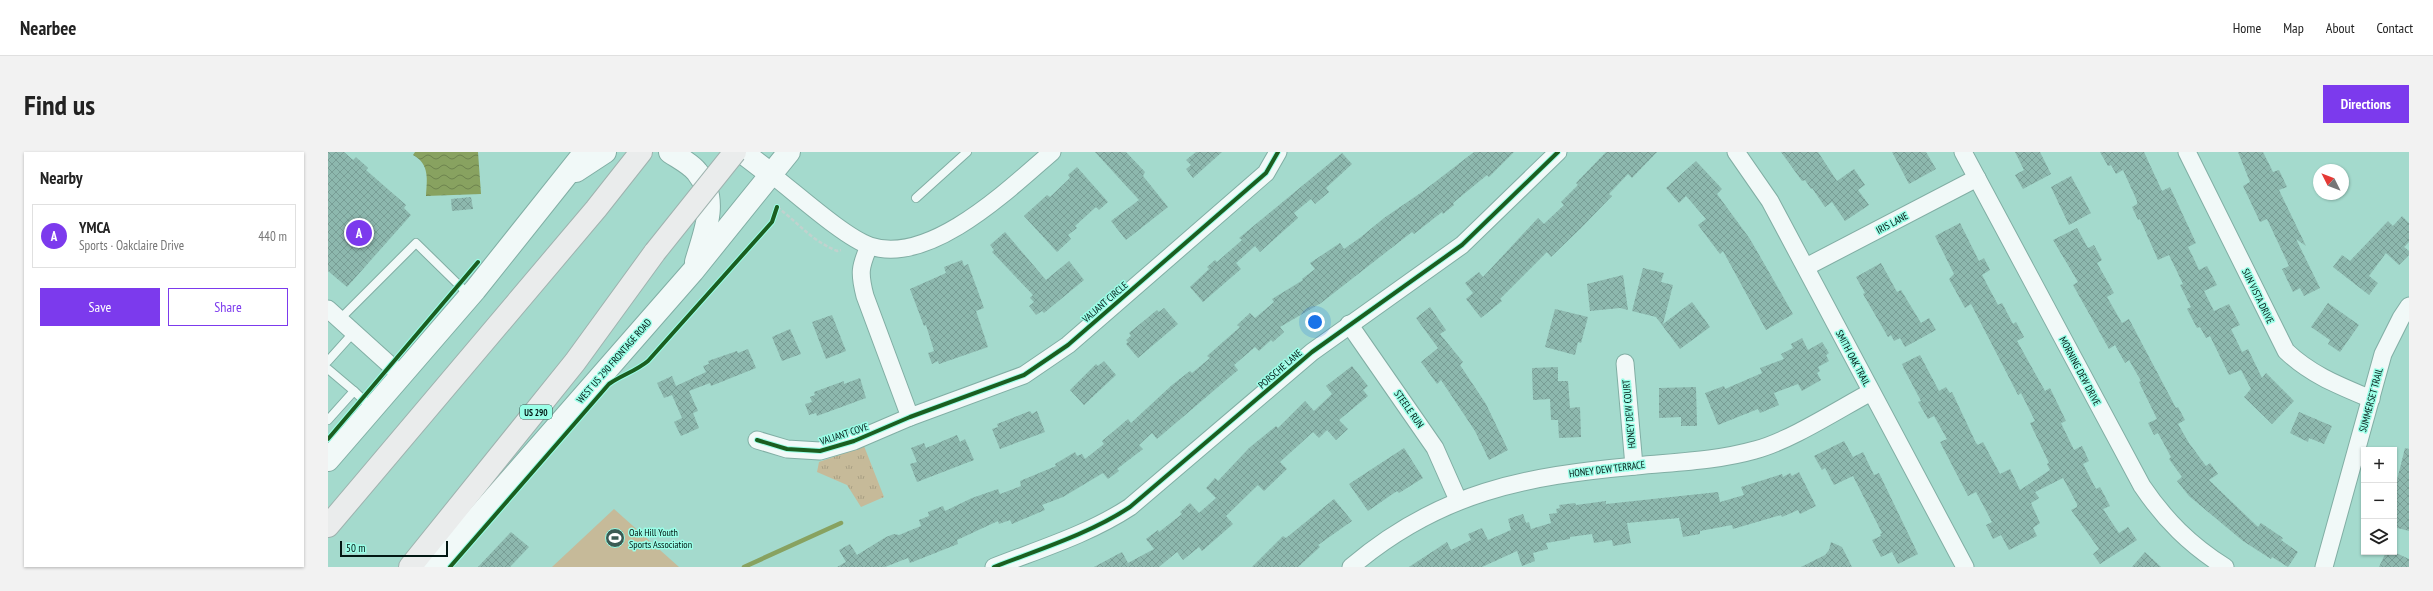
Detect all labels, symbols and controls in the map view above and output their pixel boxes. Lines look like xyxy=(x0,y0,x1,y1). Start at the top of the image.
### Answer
text: Nearbee xyxy=(20,16,77,40)
text: Home xyxy=(2233,19,2261,37)
text: Map xyxy=(2283,19,2304,37)
text: About xyxy=(2326,19,2355,37)
text: Contact xyxy=(2377,19,2413,37)
button: Directions xyxy=(2323,85,2409,123)
text: Find us xyxy=(24,86,95,123)
north arrow xyxy=(2313,164,2349,200)
text: Nearby xyxy=(40,167,83,189)
street label: IRIS LANE xyxy=(1874,209,1910,237)
text: YMCA xyxy=(79,218,110,237)
pin: A xyxy=(346,218,372,248)
text: A xyxy=(51,228,57,245)
text: 440 m xyxy=(258,228,287,245)
text: Sports · Oakclaire Drive xyxy=(79,237,184,254)
street label: SUN VISTA DRIVE xyxy=(2239,266,2277,326)
street label: VALIANT CIRCLE xyxy=(1079,279,1131,326)
button: Save xyxy=(40,288,160,326)
button: Share xyxy=(168,288,288,326)
your location xyxy=(1305,312,1325,332)
street label: WEST US 290 FRONTAGE ROAD xyxy=(574,316,654,406)
street label: SMITH OAK TRAIL xyxy=(1833,328,1874,389)
street label: MORNING DEW DRIVE xyxy=(2056,334,2104,408)
street label: PORSCHE LANE xyxy=(1255,346,1305,392)
street label: SUMMERSET TRAIL xyxy=(2356,366,2386,434)
street label: HONEY DEW COURT xyxy=(1619,379,1638,449)
street label: STEELE RUN xyxy=(1391,388,1427,430)
road number: US 290 xyxy=(520,405,552,419)
street label: VALIANT COVE xyxy=(817,420,870,448)
map controls xyxy=(2361,447,2397,555)
button: + xyxy=(2361,447,2397,483)
street label: HONEY DEW TERRACE xyxy=(1568,458,1646,480)
button: − xyxy=(2361,483,2397,519)
button: layers xyxy=(2361,519,2397,555)
place label: Oak Hill Youth Sports Association xyxy=(629,526,692,551)
sports icon: Oak Hill Youth Sports Association xyxy=(604,527,626,549)
scale bar xyxy=(340,539,448,558)
text: 50 m xyxy=(346,541,365,555)

